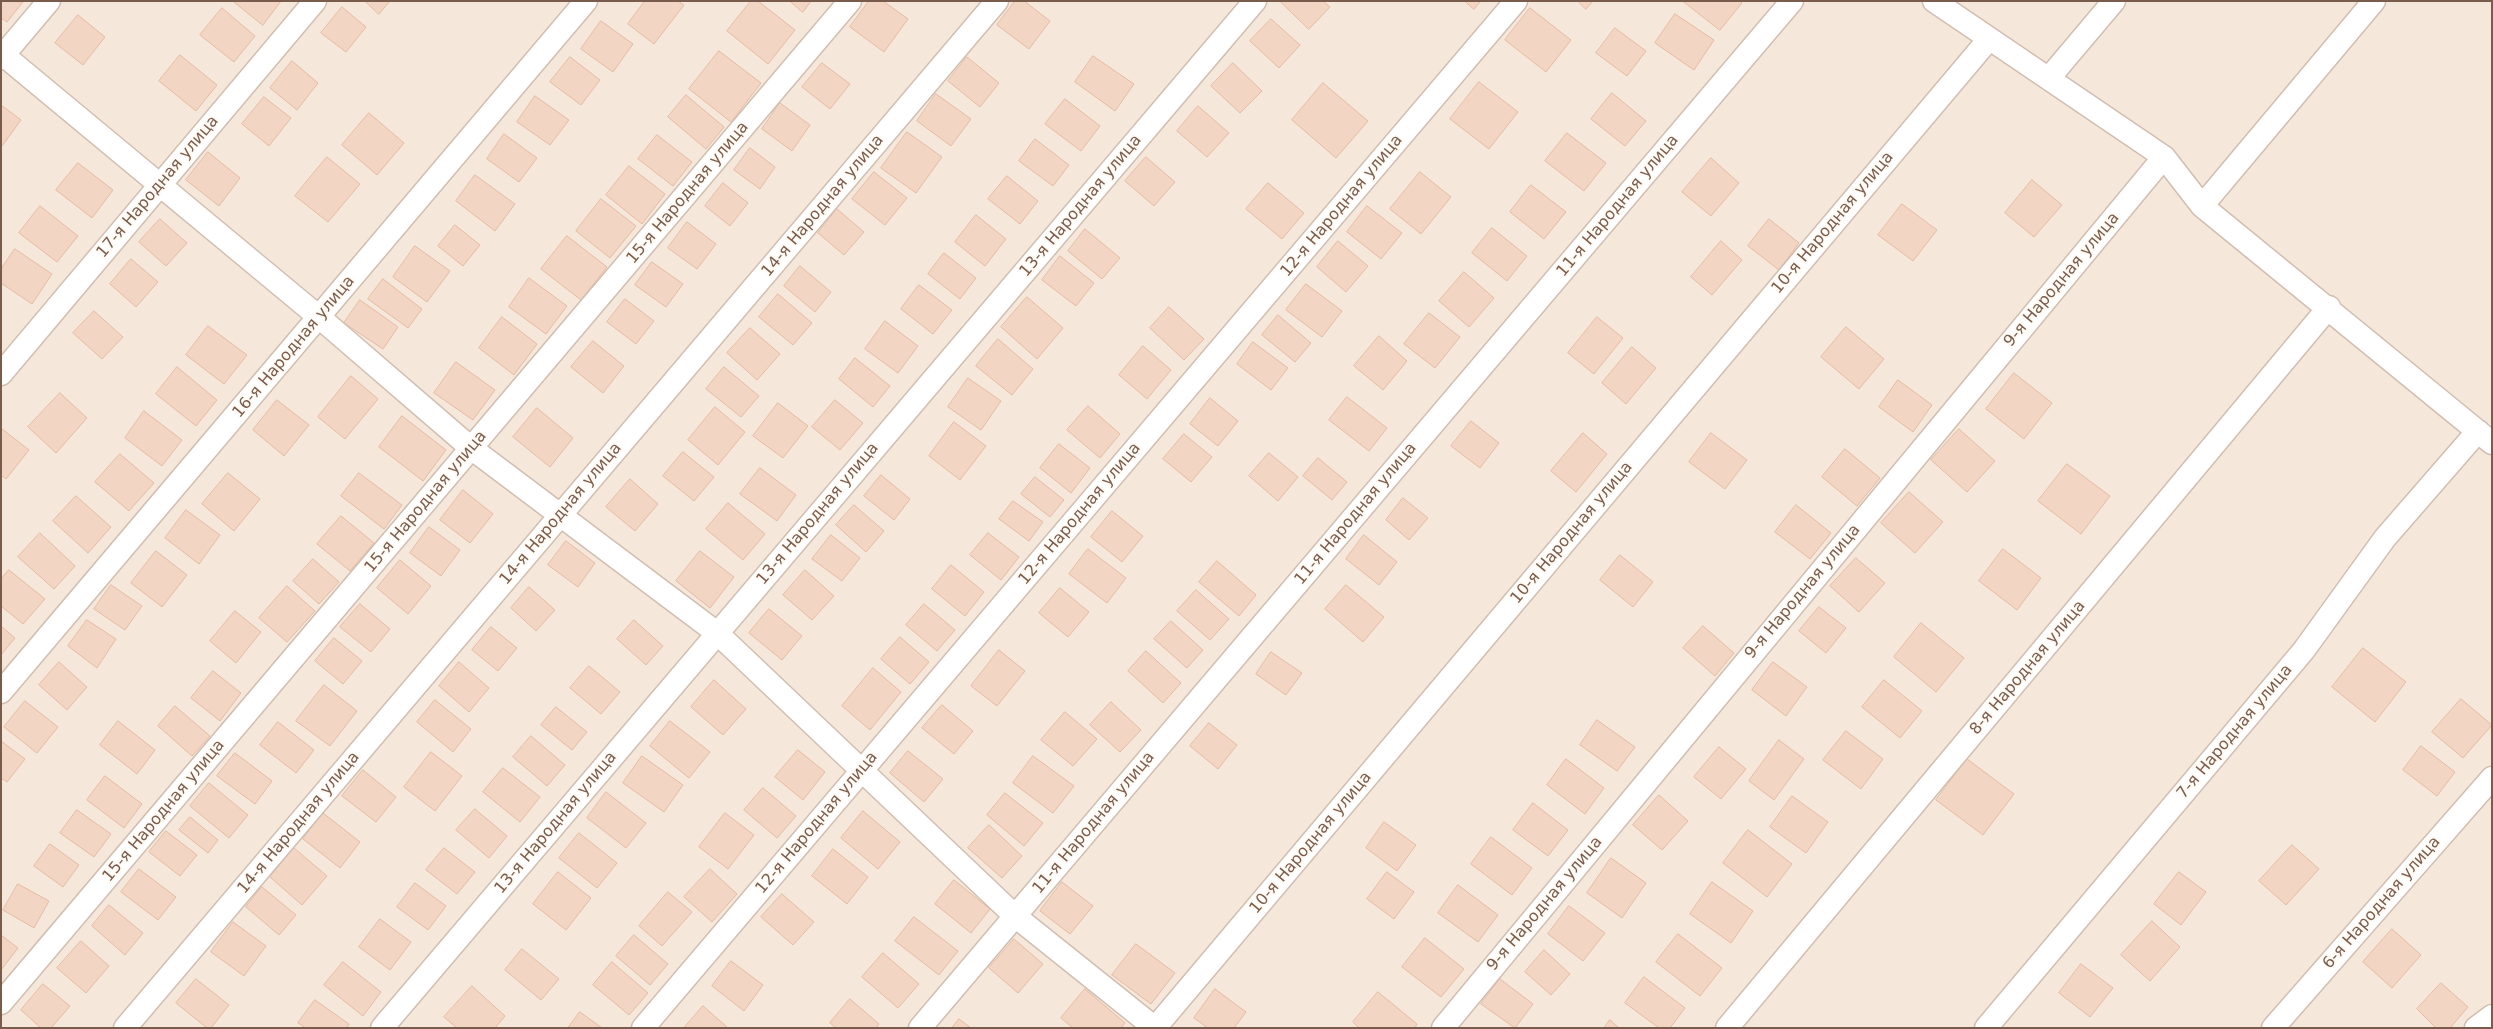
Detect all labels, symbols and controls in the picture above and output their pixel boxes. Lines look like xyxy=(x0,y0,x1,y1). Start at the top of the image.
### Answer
street label: 17-я Народная улица xyxy=(93,112,223,262)
street label: 15-я Народная улица xyxy=(623,118,753,268)
street label: 14-я Народная улица xyxy=(758,131,888,281)
street label: 13-я Народная улица xyxy=(1016,131,1146,281)
street label: 12-я Народная улица xyxy=(1277,131,1407,281)
street label: 11-я Народная улица xyxy=(1553,131,1683,281)
street label: 10-я Народная улица xyxy=(1768,148,1898,298)
street label: 9-я Народная улица xyxy=(2000,209,2124,351)
street label: 16-я Народная улица xyxy=(229,272,359,422)
street label: 15-я Народная улица xyxy=(361,427,491,577)
street label: 14-я Народная улица xyxy=(496,439,626,589)
street label: 13-я Народная улица xyxy=(753,439,883,589)
street label: 12-я Народная улица xyxy=(1015,439,1145,589)
street label: 11-я Народная улица xyxy=(1291,439,1421,589)
street label: 10-я Народная улица xyxy=(1507,458,1637,608)
street label: 9-я Народная улица xyxy=(1741,521,1865,663)
street label: 8-я Народная улица xyxy=(1966,597,2090,739)
street label: 7-я Народная улица xyxy=(2173,661,2297,803)
street label: 15-я Народная улица xyxy=(99,736,229,886)
street label: 14-я Народная улица xyxy=(234,748,364,898)
street label: 13-я Народная улица xyxy=(491,748,621,898)
street label: 12-я Народная улица xyxy=(752,748,882,898)
street label: 11-я Народная улица xyxy=(1029,748,1159,898)
street label: 10-я Народная улица xyxy=(1246,768,1376,918)
street label: 9-я Народная улица xyxy=(1483,833,1607,975)
street label: 6-я Народная улица xyxy=(2319,833,2445,973)

